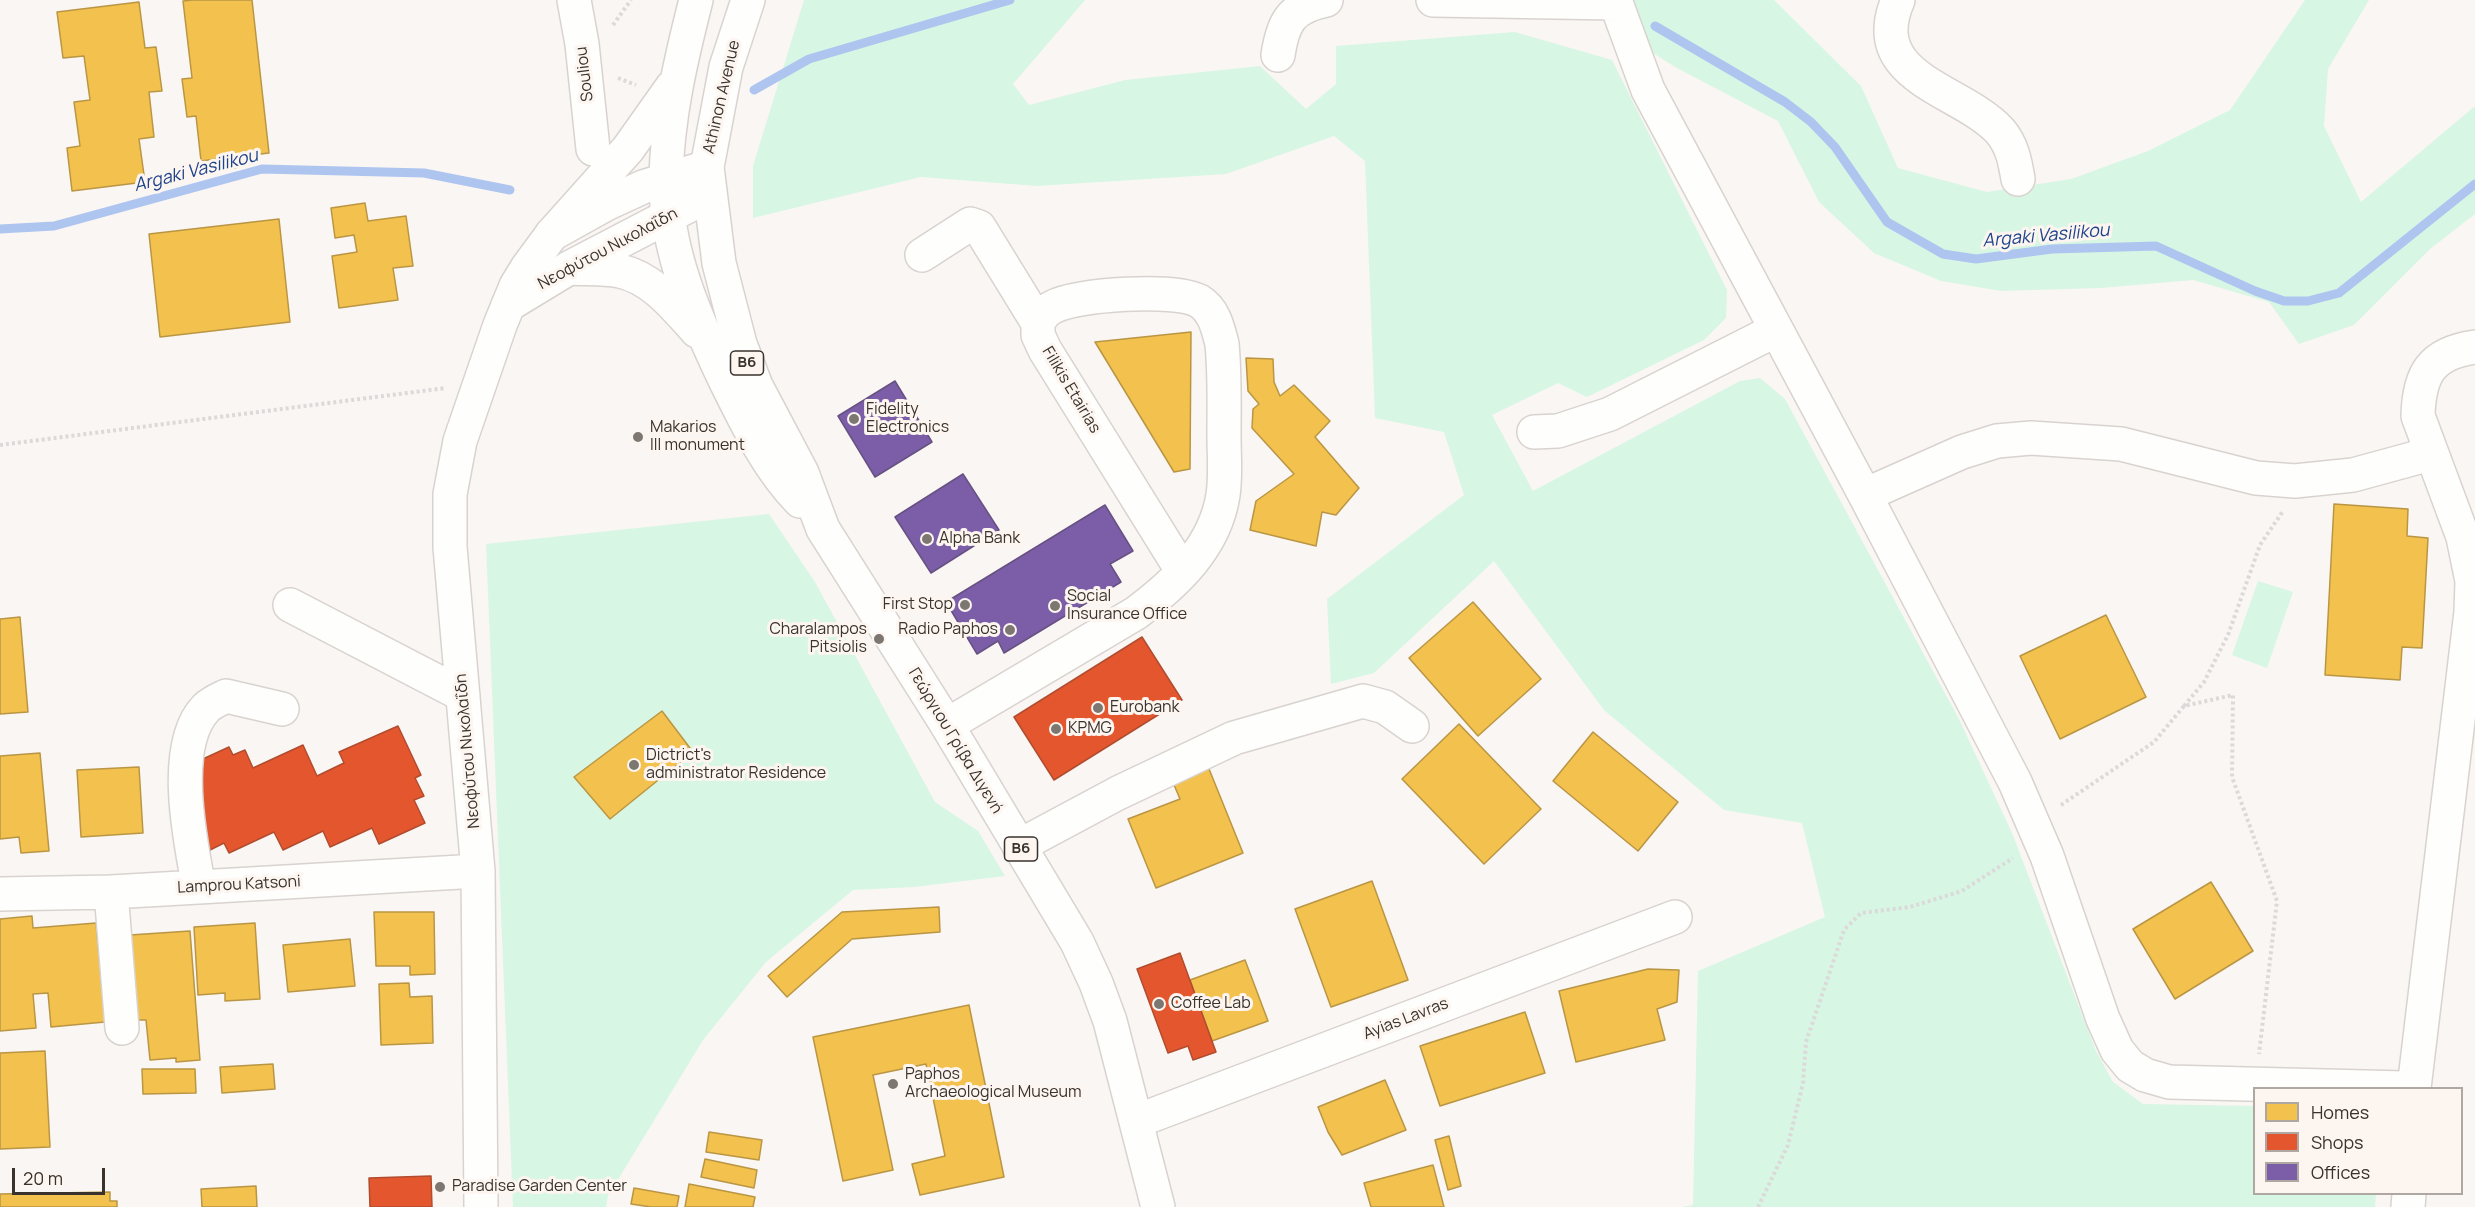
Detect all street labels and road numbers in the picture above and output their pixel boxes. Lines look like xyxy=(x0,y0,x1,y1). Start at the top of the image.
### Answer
street label: Athinon Avenue xyxy=(700,38,744,156)
street label: Souliou xyxy=(572,45,598,103)
street label: Νεοφύτου Νικολαΐδη xyxy=(535,204,681,294)
street label: Filikis Etairias xyxy=(1038,343,1104,437)
road number: B6 xyxy=(730,351,764,375)
street label: Γεώργιου Γρίβα Διγενή xyxy=(904,665,1006,817)
street label: Νεοφύτου Νικολαΐδη xyxy=(452,673,484,829)
road number: B6 xyxy=(1004,837,1038,861)
street label: Lamprou Katsoni xyxy=(177,872,301,898)
street label: Ayias Lavras xyxy=(1361,994,1451,1044)

